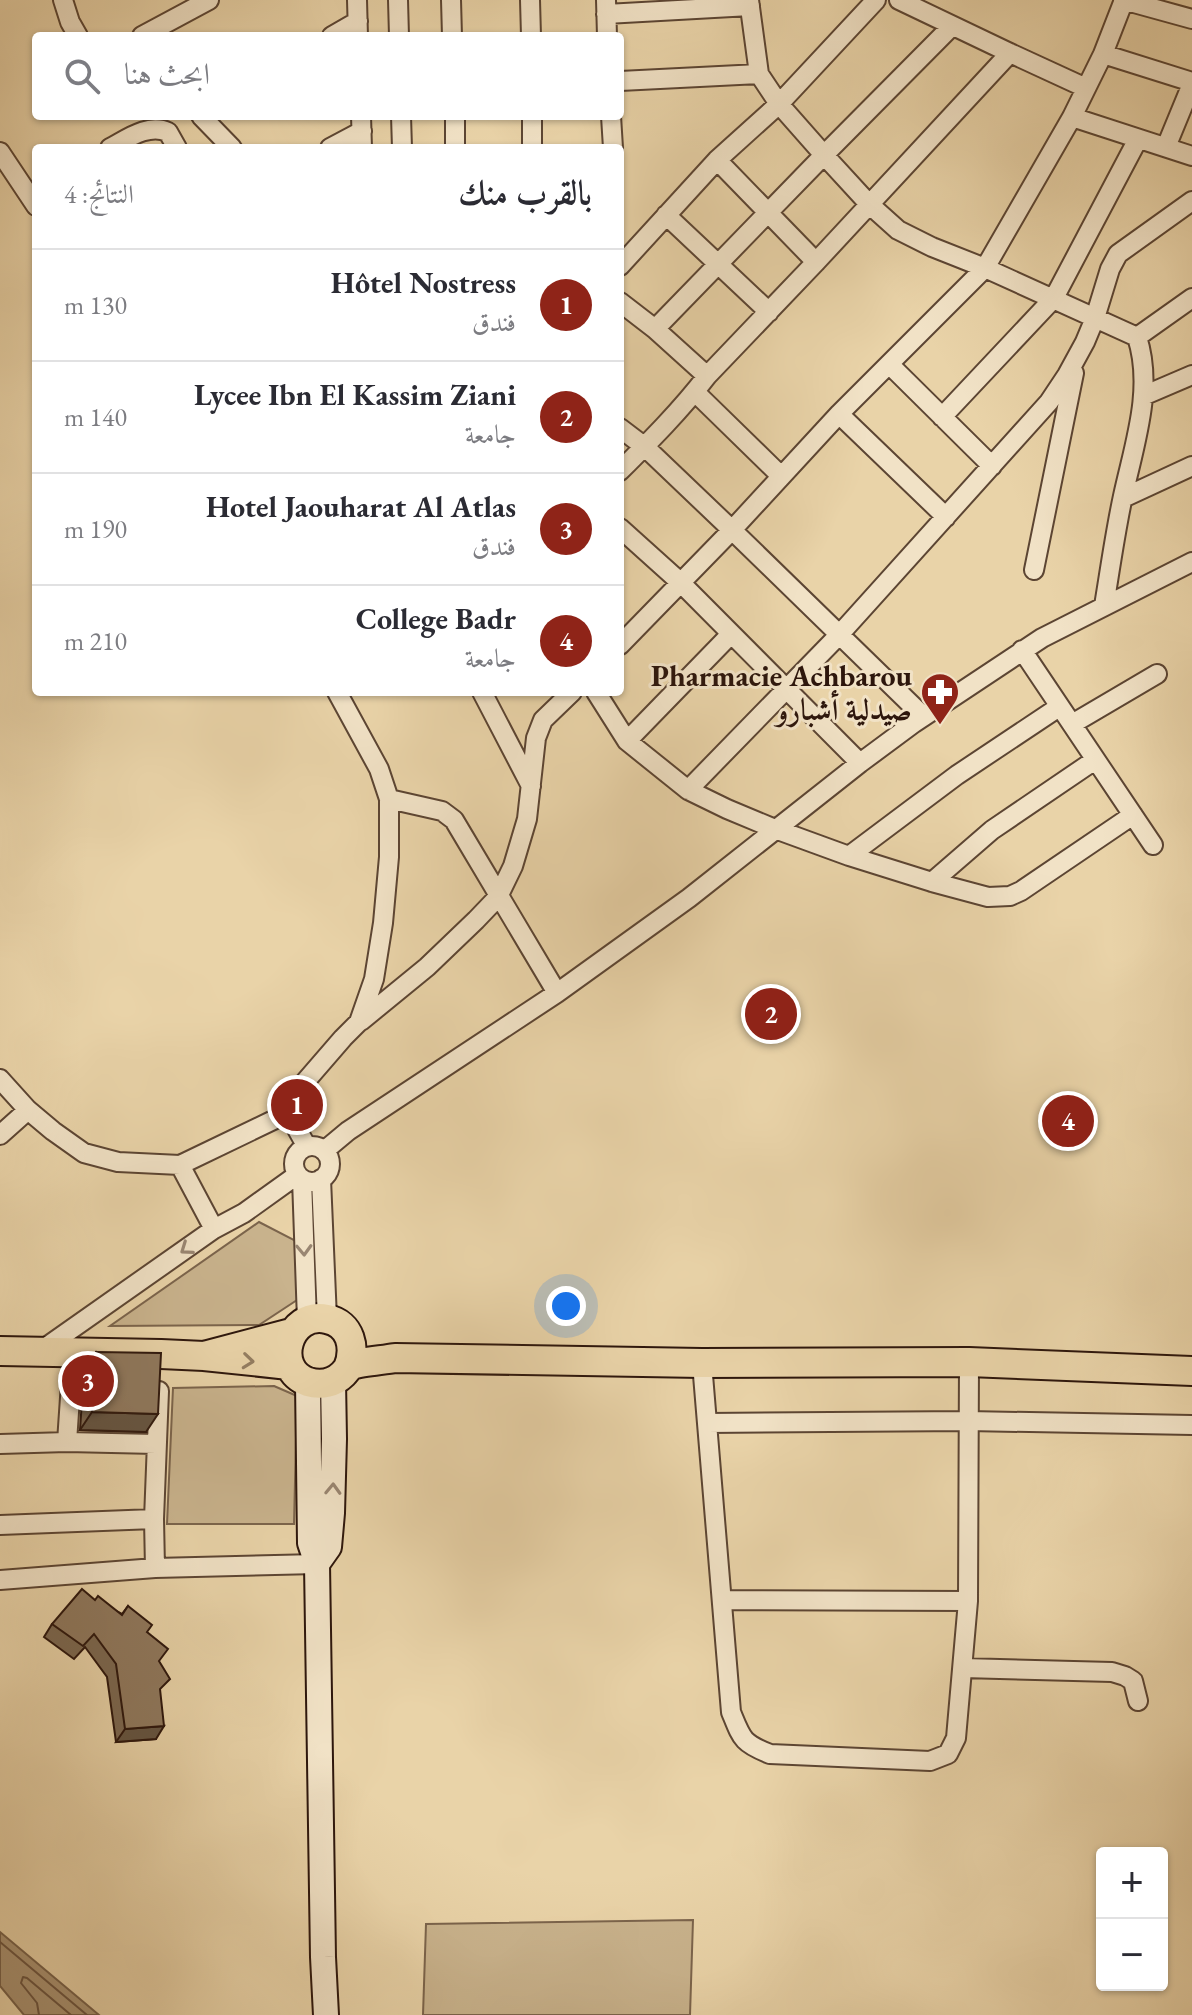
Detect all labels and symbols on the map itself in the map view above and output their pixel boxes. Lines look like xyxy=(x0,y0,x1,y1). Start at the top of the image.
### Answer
place label: Pharmacie Achbarou صيدلية أشبارو xyxy=(651,656,912,729)
pharmacy icon: Pharmacie Achbarou صيدلية أشبارو xyxy=(919,671,961,726)
pin: 2 xyxy=(745,984,797,1044)
pin: 1 xyxy=(271,1075,323,1135)
pin: 4 xyxy=(1042,1091,1094,1151)
one-way arrow xyxy=(180,1239,194,1254)
one-way arrow xyxy=(296,1244,313,1257)
your location xyxy=(546,1286,586,1326)
pin: 3 xyxy=(62,1351,114,1411)
one-way arrow xyxy=(242,1352,255,1369)
one-way arrow xyxy=(324,1482,341,1495)

